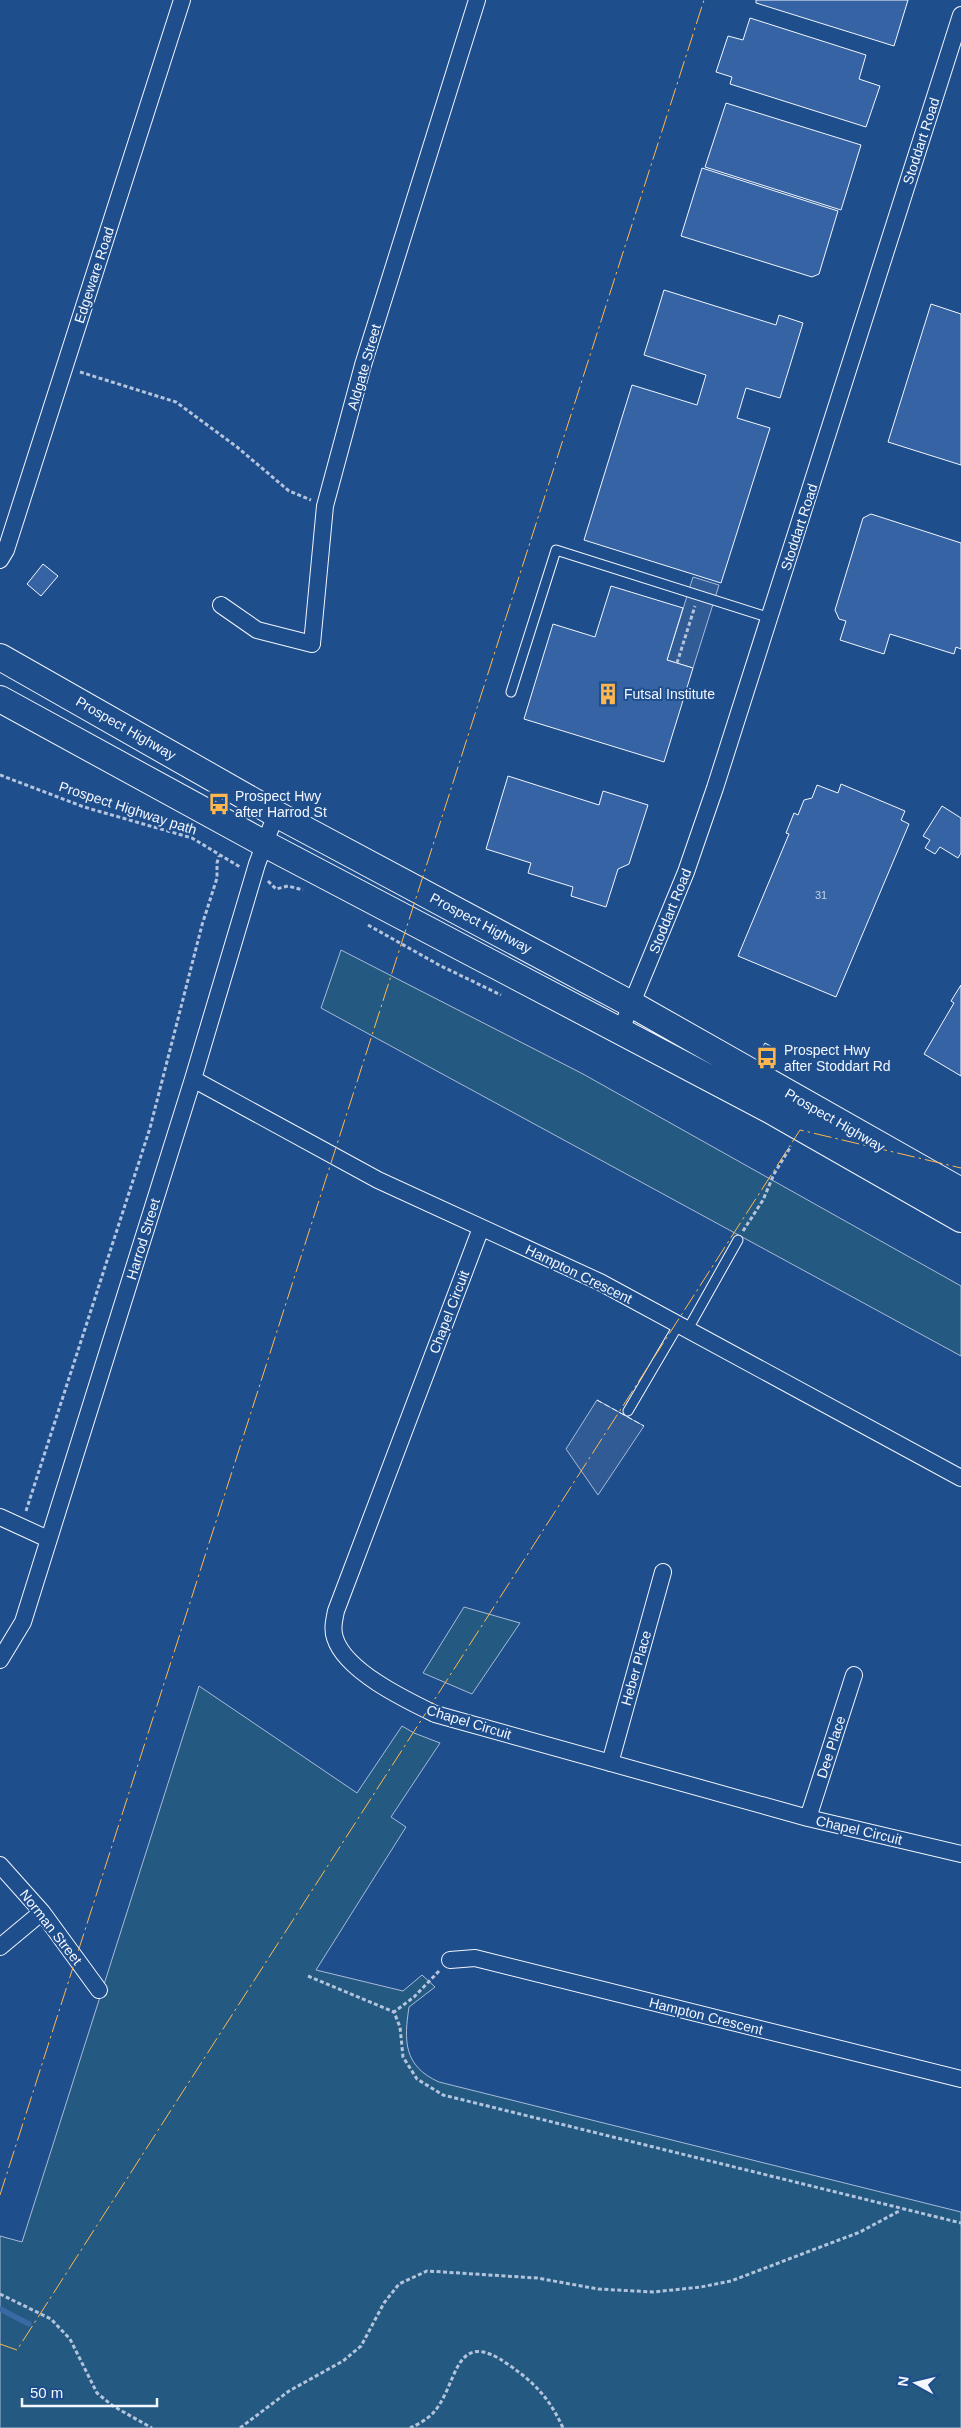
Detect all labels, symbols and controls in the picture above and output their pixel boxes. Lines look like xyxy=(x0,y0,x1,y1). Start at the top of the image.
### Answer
street label: Stoddart Road xyxy=(899,96,943,186)
street label: Edgeware Road xyxy=(71,225,117,325)
street label: Aldgate Street xyxy=(344,322,384,412)
street label: Stoddart Road xyxy=(777,482,821,572)
building icon: Futsal Institute xyxy=(595,681,621,707)
place label: Futsal Institute xyxy=(624,686,715,702)
street label: Prospect Highway xyxy=(73,693,179,763)
street label: Prospect Highway path xyxy=(57,778,199,838)
place label: Prospect Hwy after Harrod St xyxy=(235,788,327,820)
bus stop icon: Prospect Hwy after Harrod St xyxy=(206,791,232,817)
street label: Stoddart Road xyxy=(646,866,694,956)
street label: Prospect Highway xyxy=(427,889,535,957)
house number: 31 xyxy=(815,889,827,901)
place label: Prospect Hwy after Stoddart Rd xyxy=(784,1042,891,1074)
bus stop icon: Prospect Hwy after Stoddart Rd xyxy=(754,1045,780,1071)
street label: Prospect Highway xyxy=(782,1085,888,1155)
street label: Harrod Street xyxy=(123,1196,163,1282)
street label: Hampton Crescent xyxy=(523,1241,635,1307)
street label: Chapel Circuit xyxy=(426,1268,472,1356)
street label: Heber Place xyxy=(618,1629,654,1707)
street label: Chapel Circuit xyxy=(425,1701,513,1743)
street label: Dee Place xyxy=(813,1714,849,1780)
street label: Chapel Circuit xyxy=(814,1812,904,1848)
street label: Norman Street xyxy=(17,1886,85,1968)
street label: Hampton Crescent xyxy=(647,1994,765,2038)
north arrow xyxy=(891,2358,941,2408)
text: N xyxy=(894,2375,912,2387)
scale bar xyxy=(22,2376,158,2408)
text: 50 m xyxy=(30,2384,63,2401)

